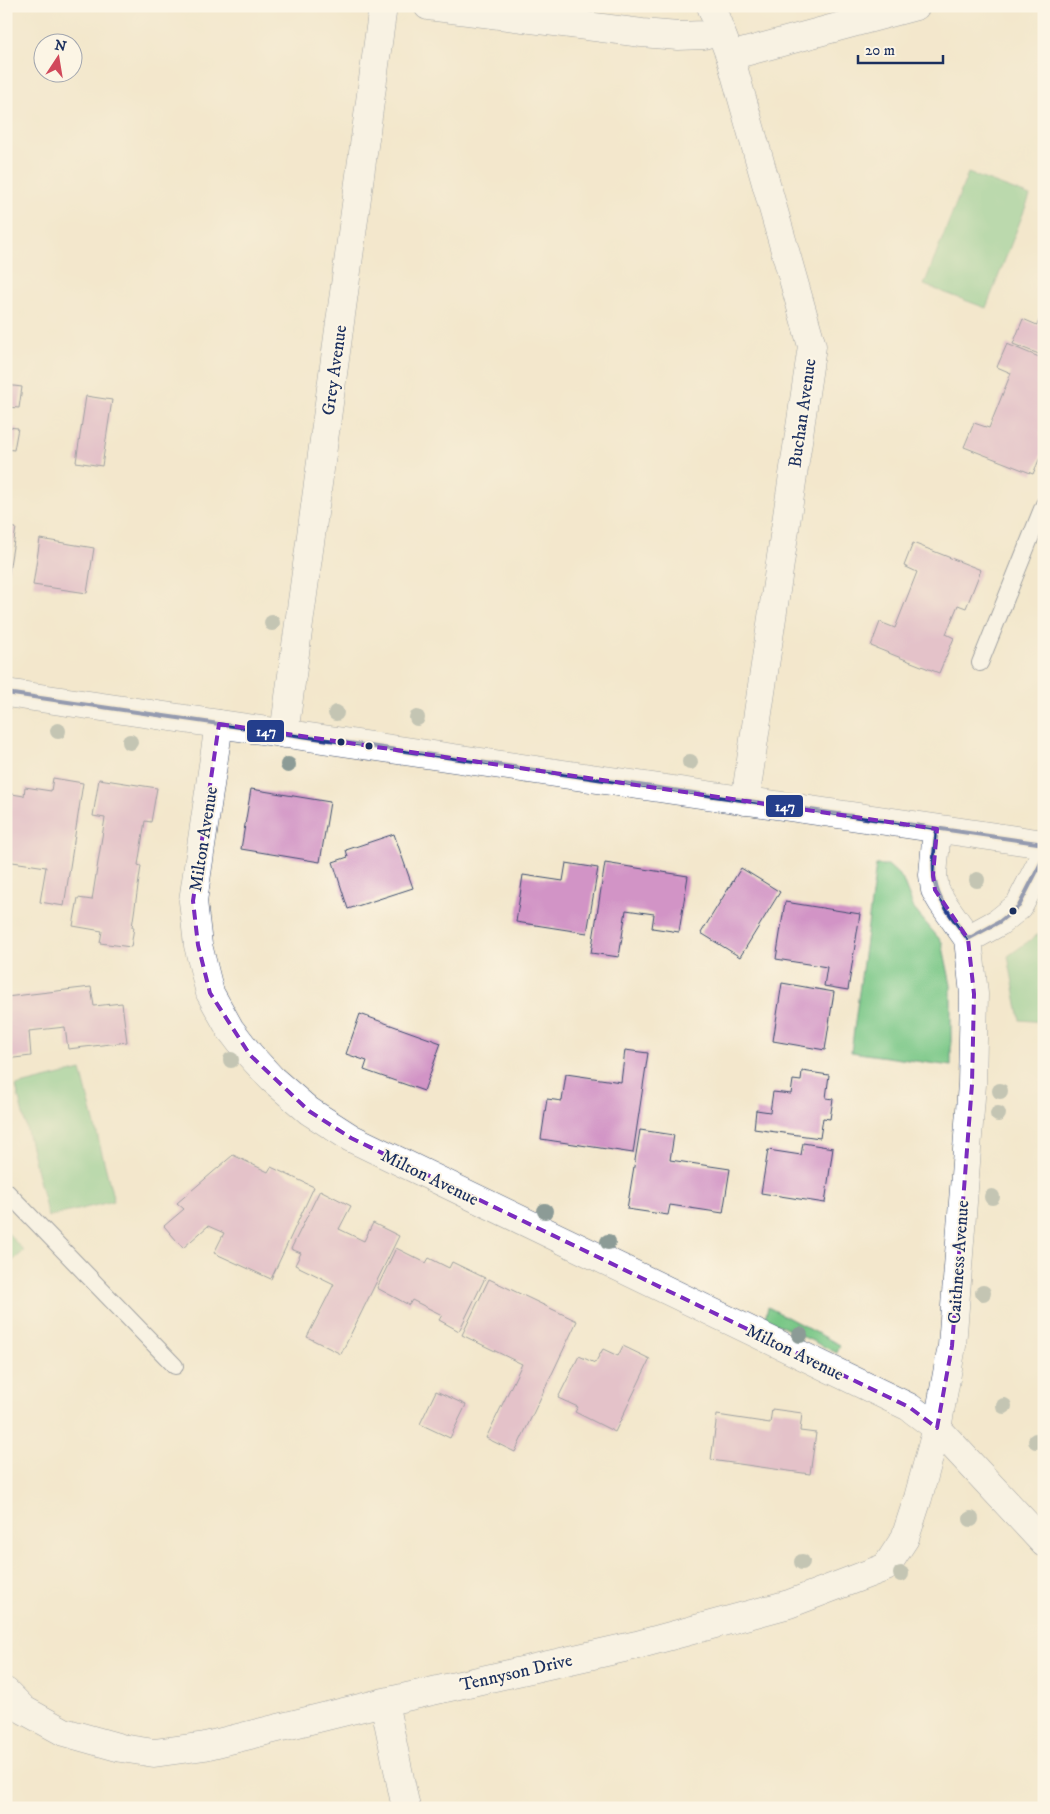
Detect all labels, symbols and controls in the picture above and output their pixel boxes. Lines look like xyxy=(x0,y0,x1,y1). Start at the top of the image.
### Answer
north arrow xyxy=(32,32,82,82)
scale bar xyxy=(858,32,942,64)
text: N xyxy=(53,36,68,56)
text: 20 m xyxy=(865,41,895,60)
street label: Grey Avenue xyxy=(318,324,352,417)
street label: Buchan Avenue xyxy=(784,357,822,469)
line badge: 147 xyxy=(246,719,285,743)
text: 147 xyxy=(256,723,276,741)
unlabelled marker xyxy=(336,737,346,747)
unlabelled marker xyxy=(364,741,374,751)
street label: Milton Avenue xyxy=(185,785,223,893)
line badge: 147 xyxy=(765,794,804,818)
text: 147 xyxy=(775,798,795,816)
unlabelled marker xyxy=(1008,906,1018,916)
street label: Milton Avenue xyxy=(377,1145,482,1211)
street label: Caithness Avenue xyxy=(944,1199,974,1325)
street label: Milton Avenue xyxy=(742,1320,847,1386)
street label: Tennyson Drive xyxy=(458,1649,575,1697)

